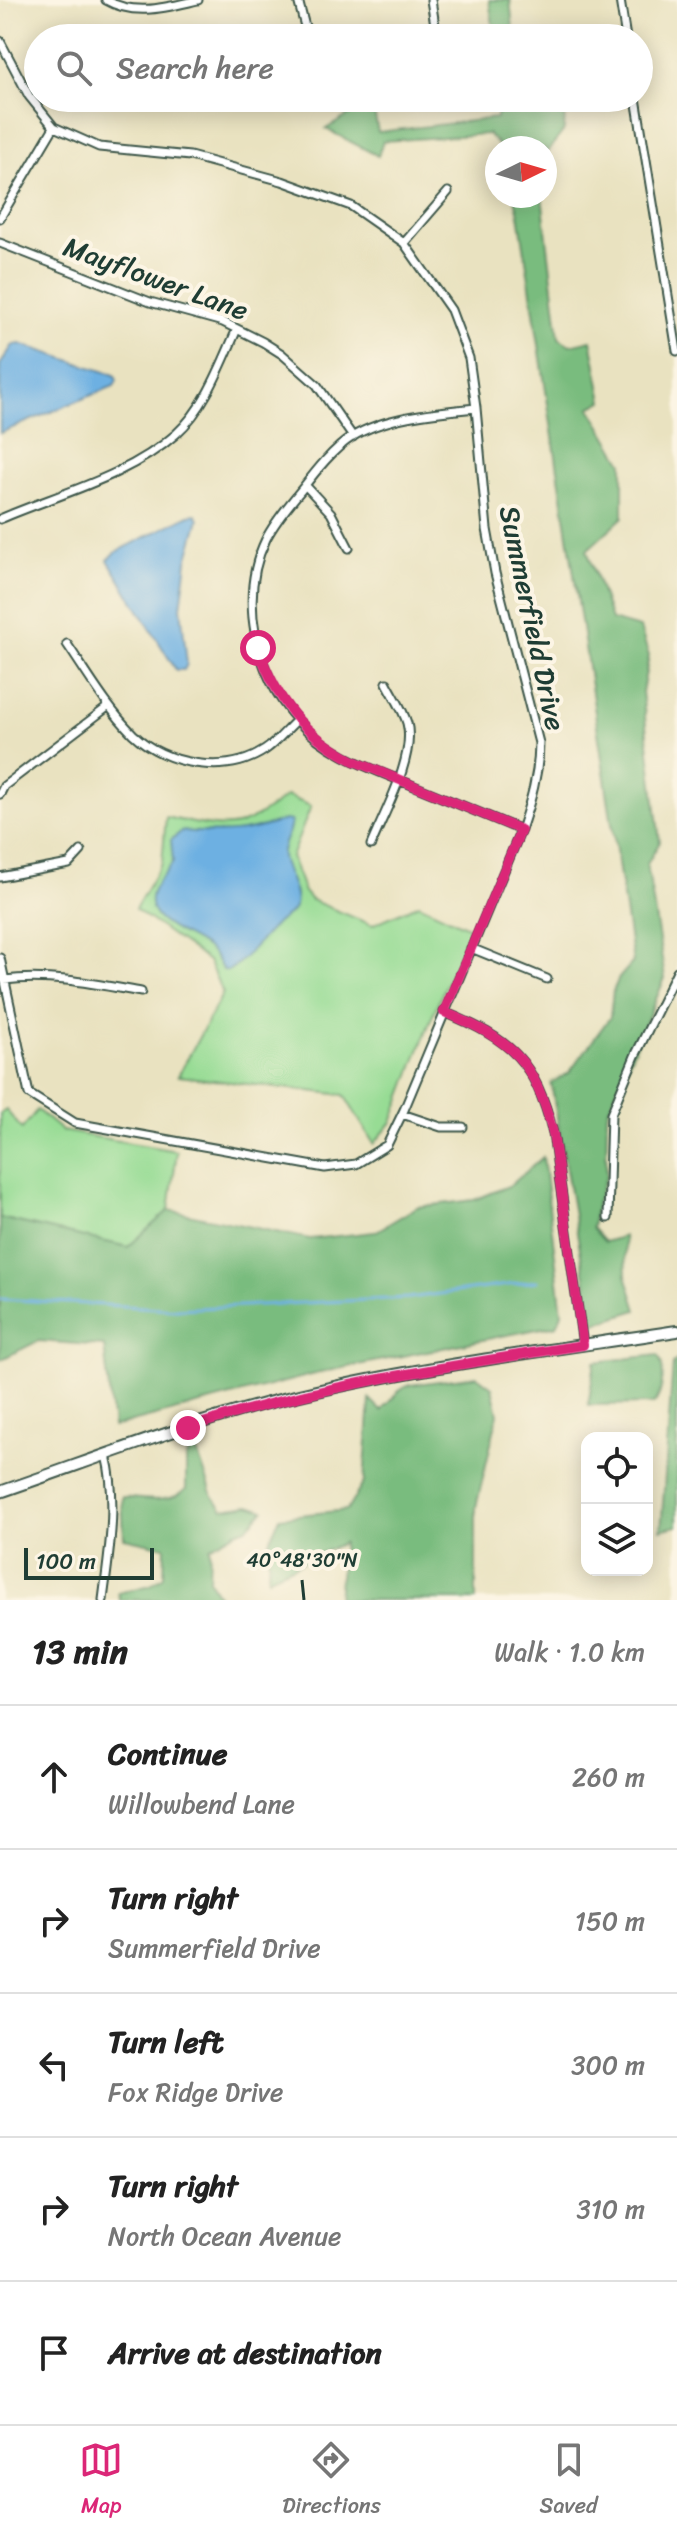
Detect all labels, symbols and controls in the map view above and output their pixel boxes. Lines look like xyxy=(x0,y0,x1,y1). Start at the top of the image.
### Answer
search box xyxy=(24,24,653,112)
text: Search here xyxy=(116,41,274,95)
icon: search xyxy=(52,46,96,90)
north arrow xyxy=(485,136,557,208)
street label: Mayflower Lane xyxy=(56,222,255,335)
street label: Summerfield Drive xyxy=(485,501,580,735)
route start xyxy=(240,630,276,666)
route end xyxy=(170,1410,206,1446)
map controls xyxy=(581,1432,653,1576)
button: locate xyxy=(581,1432,653,1504)
button: layers xyxy=(581,1504,653,1576)
text: 100 m xyxy=(36,1542,96,1581)
text: 40°48'30"N xyxy=(246,1543,358,1578)
scale bar xyxy=(24,1544,154,1580)
text: 13 min xyxy=(32,1622,128,1682)
text: Walk · 1.0 km xyxy=(494,1629,645,1675)
text: Continue xyxy=(108,1727,227,1781)
text: 260 m xyxy=(572,1754,645,1800)
icon: ahead xyxy=(32,1755,76,1799)
text: Willowbend Lane xyxy=(108,1781,295,1827)
text: Turn right xyxy=(108,1871,238,1925)
text: 150 m xyxy=(575,1898,645,1944)
icon: right xyxy=(32,1899,76,1943)
text: Summerfield Drive xyxy=(108,1925,321,1971)
text: Turn left xyxy=(108,2015,224,2069)
text: 300 m xyxy=(571,2042,645,2088)
icon: left xyxy=(32,2043,76,2087)
text: Fox Ridge Drive xyxy=(108,2069,283,2115)
text: Turn right xyxy=(108,2159,238,2213)
text: 310 m xyxy=(576,2186,645,2232)
icon: right xyxy=(32,2187,76,2231)
text: North Ocean Avenue xyxy=(108,2213,341,2259)
text: Arrive at destination xyxy=(108,2326,382,2380)
icon: arrive xyxy=(32,2331,76,2375)
tab: Map xyxy=(79,2438,123,2525)
tab: Directions xyxy=(282,2438,381,2525)
tab: Saved xyxy=(540,2438,598,2525)

